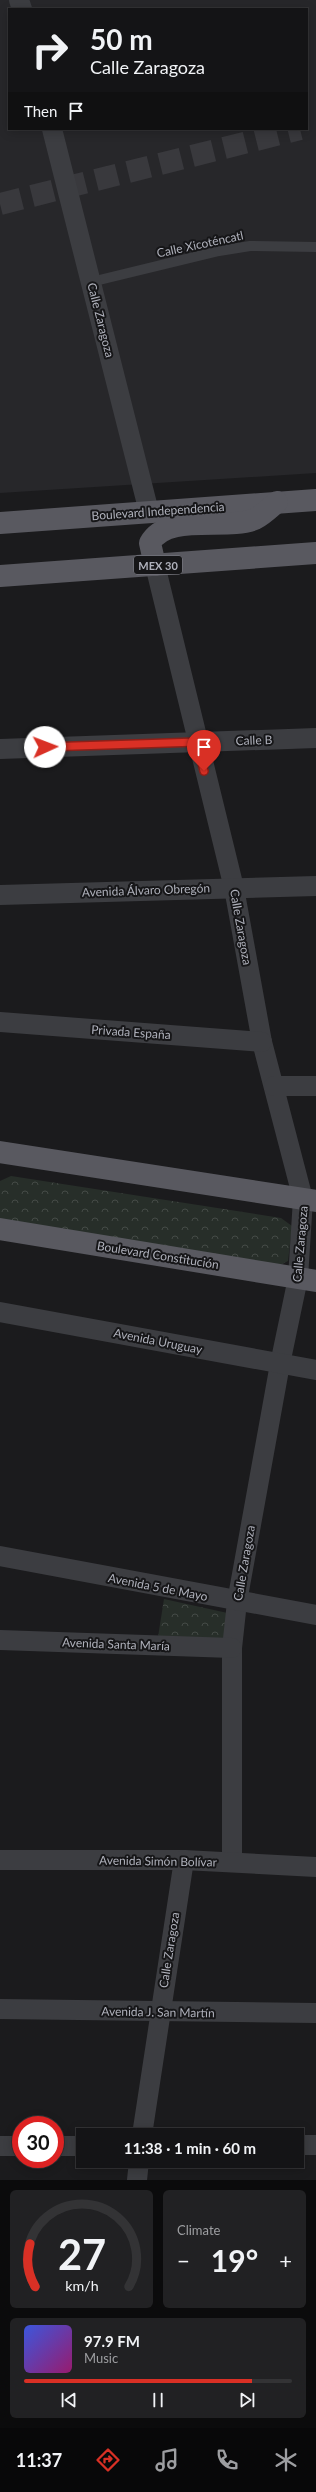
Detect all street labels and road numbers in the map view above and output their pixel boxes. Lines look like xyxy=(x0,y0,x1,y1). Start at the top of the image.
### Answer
street label: Calle Xicoténcatl xyxy=(155,228,245,260)
street label: Calle Zaragoza xyxy=(84,281,118,359)
street label: Boulevard Independencia xyxy=(91,499,225,523)
road number: MEX 30 xyxy=(134,556,182,574)
street label: Calle B xyxy=(235,732,273,748)
street label: Avenida Álvaro Obregón xyxy=(82,880,210,900)
street label: Calle Zaragoza xyxy=(227,888,255,966)
street label: Privada España xyxy=(91,1022,171,1042)
street label: Calle Zaragoza xyxy=(289,1205,311,1283)
street label: Boulevard Constitución xyxy=(96,1238,220,1272)
street label: Avenida Uruguay xyxy=(112,1325,204,1357)
street label: Calle Zaragoza xyxy=(230,1524,258,1602)
street label: Avenida 5 de Mayo xyxy=(107,1570,209,1604)
street label: Avenida Santa María xyxy=(62,1635,170,1653)
street label: Avenida Simón Bolívar xyxy=(99,1852,218,1870)
street label: Calle Zaragoza xyxy=(156,1911,182,1989)
street label: Avenida J. San Martín xyxy=(101,2004,215,2020)

